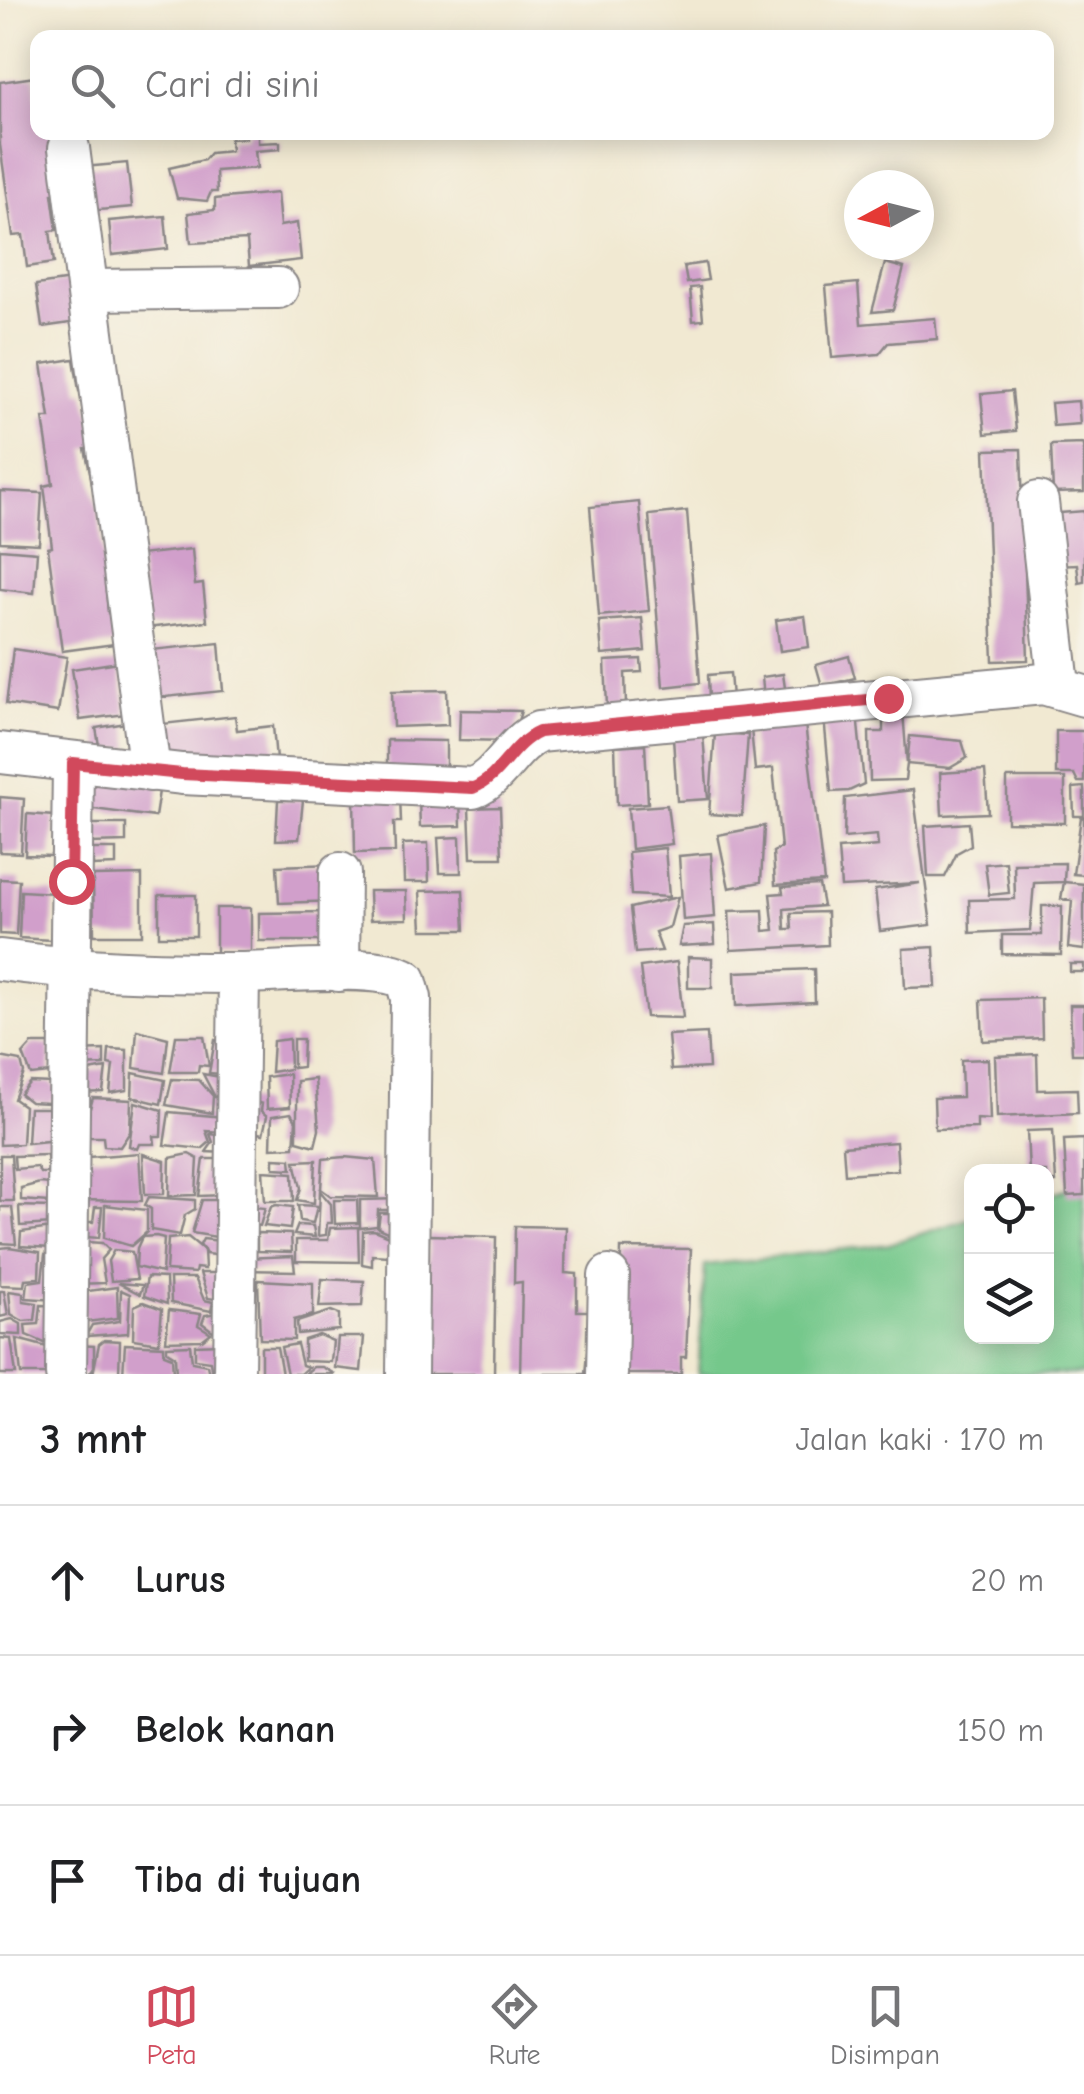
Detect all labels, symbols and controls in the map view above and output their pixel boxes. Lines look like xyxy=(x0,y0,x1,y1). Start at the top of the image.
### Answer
search box xyxy=(30,30,1054,140)
icon: search xyxy=(65,58,120,113)
text: Cari di sini xyxy=(145,63,320,107)
north arrow xyxy=(844,170,934,260)
route end xyxy=(866,676,912,722)
route start xyxy=(49,859,95,905)
map controls xyxy=(964,1164,1054,1344)
button: locate xyxy=(964,1164,1054,1254)
button: layers xyxy=(964,1254,1054,1344)
text: 3 mnt xyxy=(40,1415,146,1464)
text: Jalan kaki · 170 m xyxy=(795,1421,1044,1458)
icon: ahead xyxy=(40,1553,95,1608)
text: Lurus xyxy=(135,1558,225,1602)
text: 20 m xyxy=(971,1562,1044,1599)
icon: right xyxy=(40,1703,95,1758)
text: Belok kanan xyxy=(135,1708,335,1752)
text: 150 m xyxy=(957,1712,1044,1749)
icon: arrive xyxy=(40,1853,95,1908)
text: Tiba di tujuan xyxy=(135,1858,361,1902)
tab: Peta xyxy=(144,1979,199,2071)
tab: Rute xyxy=(487,1979,542,2071)
tab: Disimpan xyxy=(830,1979,940,2071)

